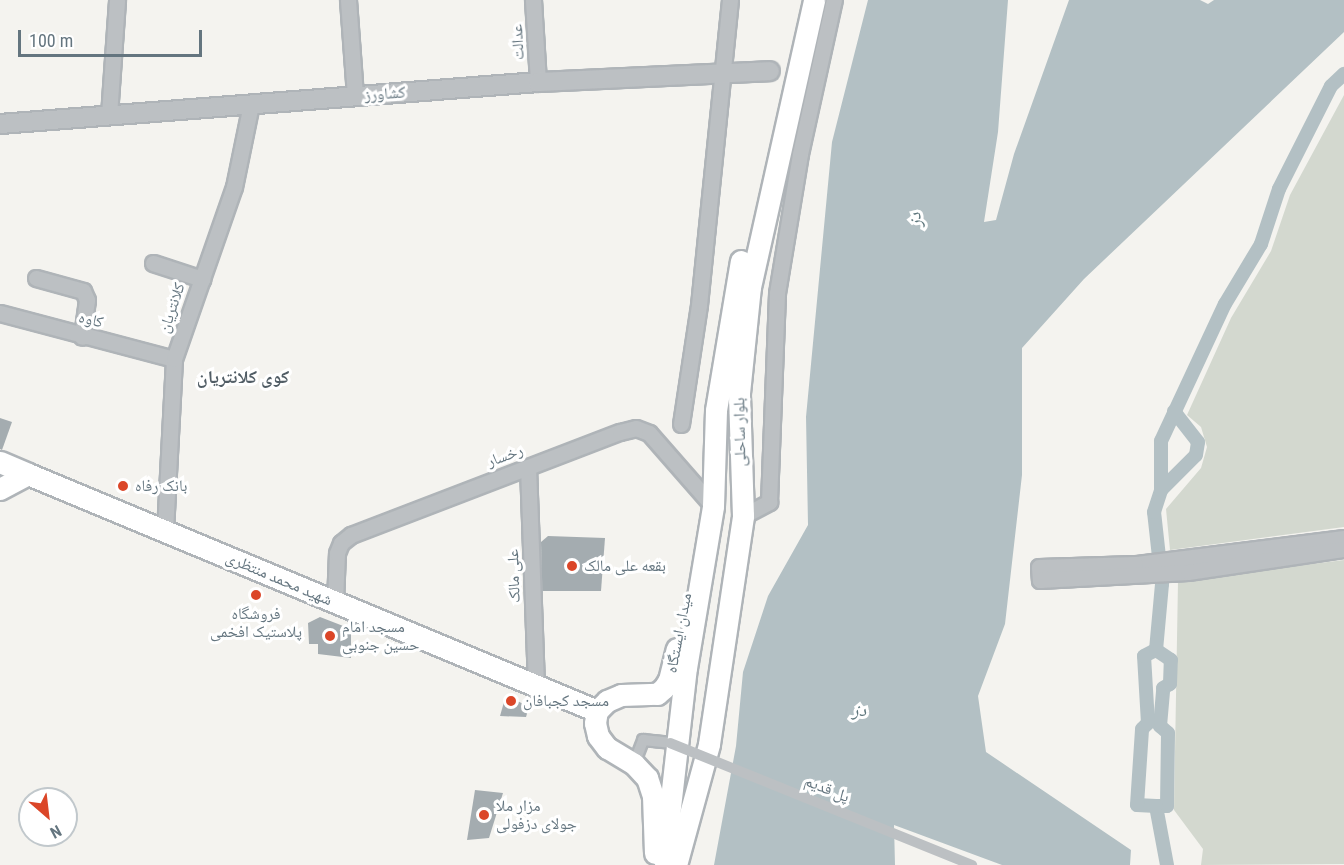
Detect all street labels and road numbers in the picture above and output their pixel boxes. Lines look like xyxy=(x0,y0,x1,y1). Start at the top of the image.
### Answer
street label: عدالت xyxy=(507,24,529,60)
street label: کشاورز xyxy=(364,83,406,105)
street label: کلانتریان xyxy=(154,280,190,336)
street label: کاوه xyxy=(77,308,105,332)
street label: بلوار ساحلی xyxy=(730,397,750,467)
street label: رخسار xyxy=(484,441,526,471)
street label: شهید محمد منتظری xyxy=(223,548,335,610)
street label: علی مالک xyxy=(503,549,525,603)
street label: میدان ایستگاه xyxy=(662,591,696,675)
street label: پل قدیم xyxy=(802,771,852,807)

